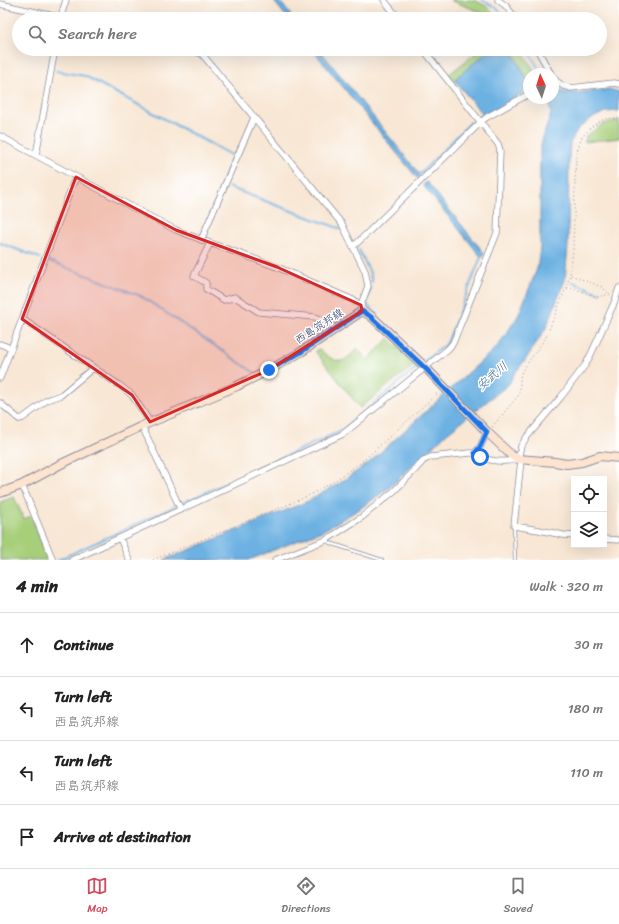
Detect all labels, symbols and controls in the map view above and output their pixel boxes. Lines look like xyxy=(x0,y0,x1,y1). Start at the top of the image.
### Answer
search box xyxy=(12,12,607,56)
text: Search here xyxy=(58,21,137,47)
icon: search xyxy=(26,23,48,45)
north arrow xyxy=(523,68,559,104)
street label: 西島筑邦線 xyxy=(291,303,348,349)
water label: 安武川 xyxy=(471,356,513,396)
route end xyxy=(260,361,278,379)
route start xyxy=(471,448,489,466)
map controls xyxy=(571,476,607,548)
button: locate xyxy=(571,476,607,512)
button: layers xyxy=(571,512,607,548)
text: 4 min xyxy=(16,571,58,601)
text: Walk · 320 m xyxy=(529,575,603,598)
text: Continue xyxy=(54,632,114,658)
text: 30 m xyxy=(574,633,603,656)
icon: ahead xyxy=(16,634,38,656)
text: Turn left xyxy=(54,684,112,710)
text: 180 m xyxy=(568,697,603,720)
icon: left xyxy=(16,698,38,720)
text: 西島筑邦線 xyxy=(54,710,119,733)
text: Turn left xyxy=(54,748,112,774)
text: 110 m xyxy=(570,761,603,784)
icon: left xyxy=(16,762,38,784)
text: 西島筑邦線 xyxy=(54,774,119,797)
text: Arrive at destination xyxy=(54,824,191,850)
icon: arrive xyxy=(16,826,38,848)
tab: Map xyxy=(86,875,108,918)
tab: Directions xyxy=(281,875,331,918)
tab: Saved xyxy=(504,875,533,918)

